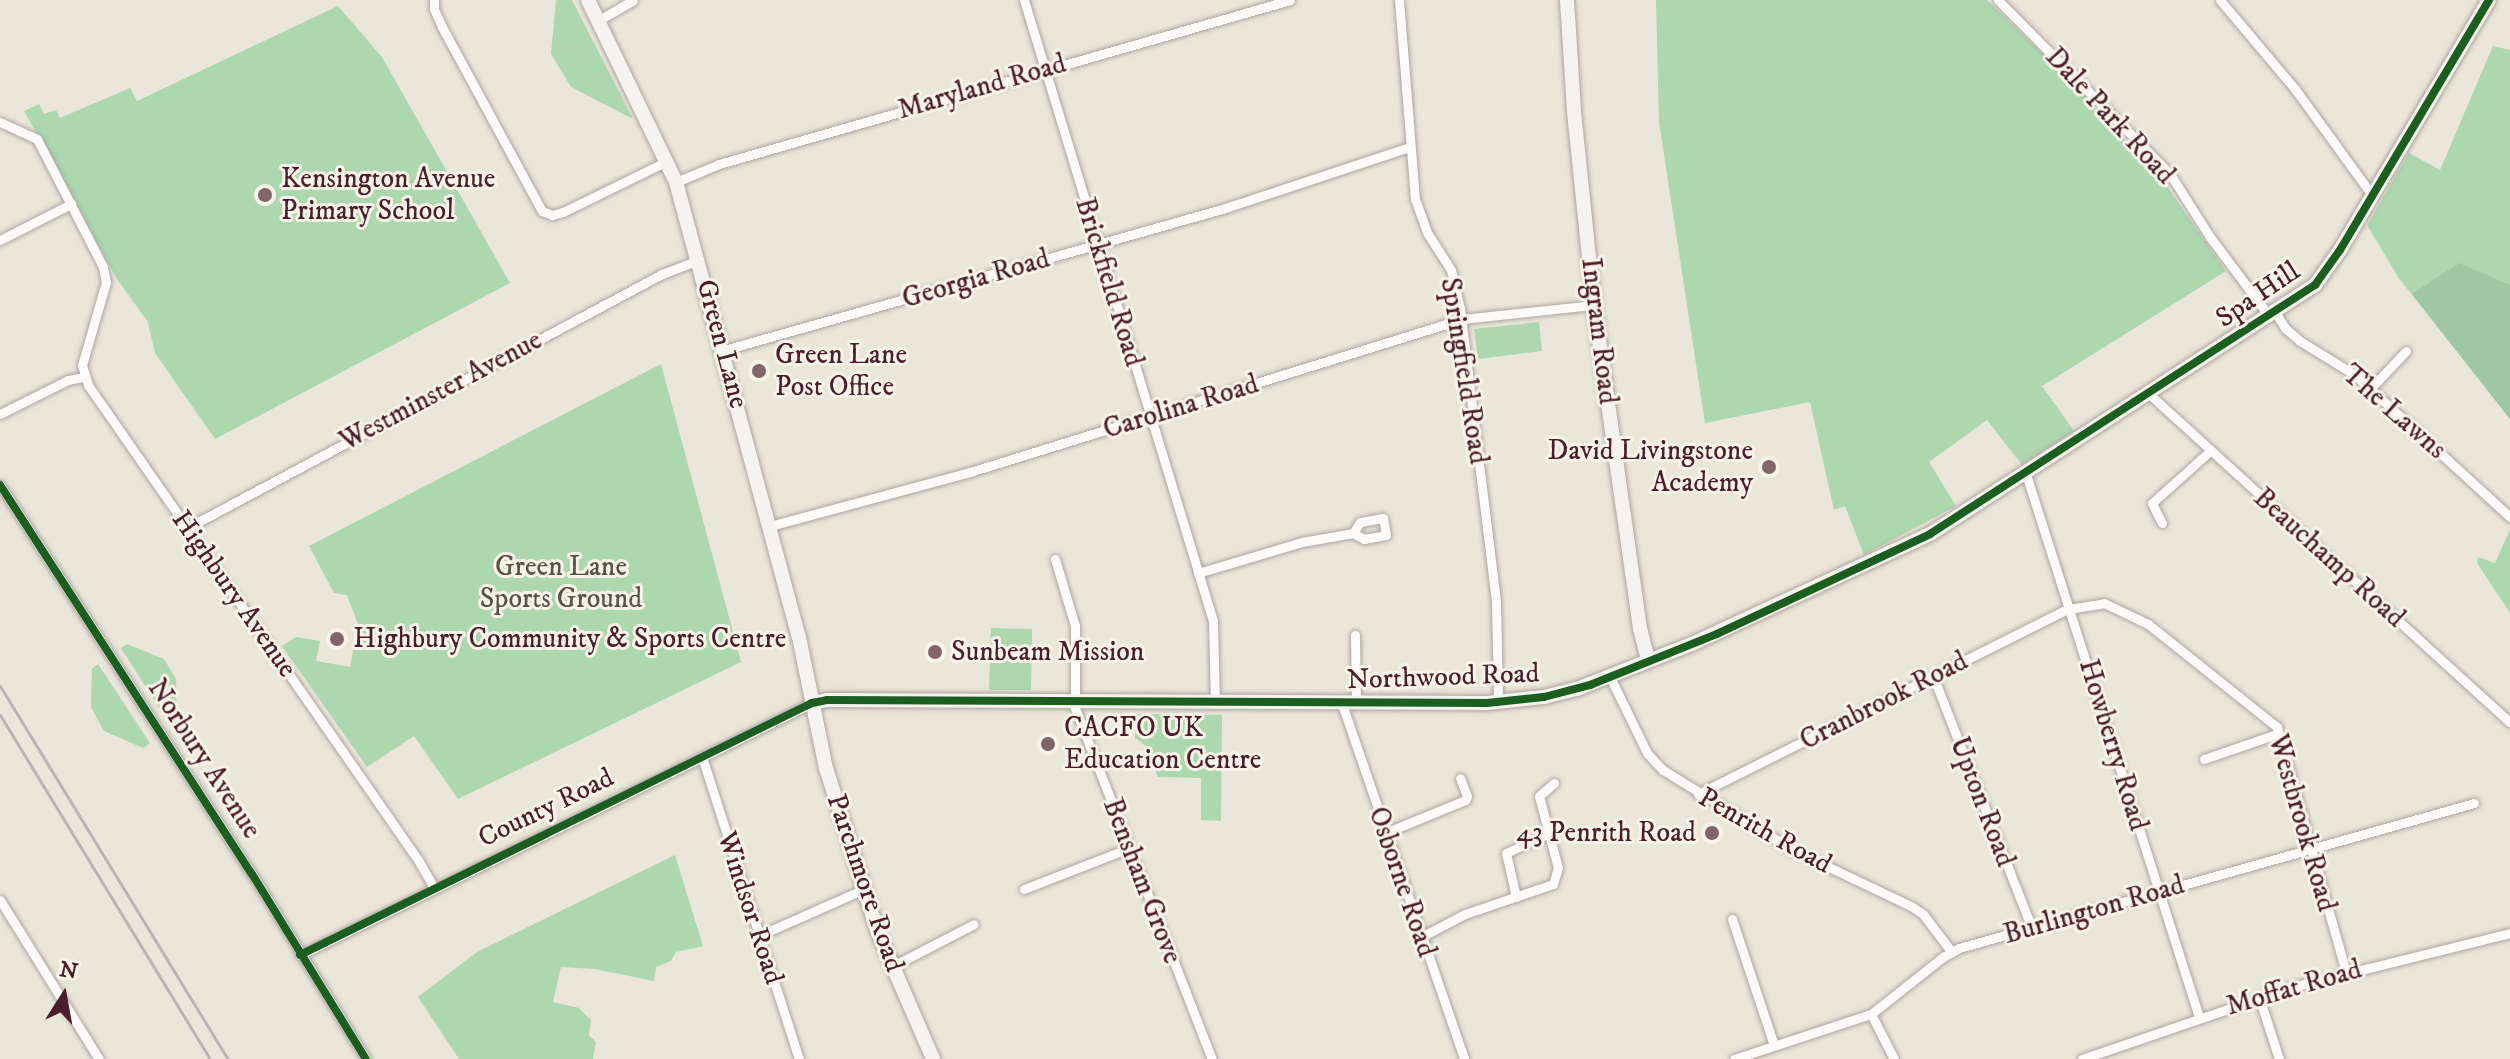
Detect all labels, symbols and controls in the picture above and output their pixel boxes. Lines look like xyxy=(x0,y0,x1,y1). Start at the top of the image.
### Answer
street label: Dale Park Road xyxy=(2038,41,2182,191)
street label: Maryland Road xyxy=(894,47,1070,127)
place label: Kensington Avenue Primary School xyxy=(281,162,495,228)
marker: Kensington Avenue Primary School xyxy=(256,186,274,204)
street label: Brickfield Road xyxy=(1067,193,1151,371)
street label: Georgia Road xyxy=(898,242,1054,316)
street label: Spa Hill xyxy=(2210,255,2306,335)
street label: Ingram Road xyxy=(1573,256,1625,406)
street label: Springfield Road xyxy=(1433,275,1495,467)
street label: Green Lane xyxy=(689,276,755,412)
street label: Westminster Avenue xyxy=(334,324,548,458)
place label: Green Lane Post Office xyxy=(775,338,907,404)
street label: The Lawns xyxy=(2335,358,2453,466)
marker: Green Lane Post Office xyxy=(750,362,768,380)
street label: Carolina Road xyxy=(1099,367,1263,447)
place label: David Livingstone Academy xyxy=(1548,434,1753,500)
marker: David Livingstone Academy xyxy=(1760,458,1778,476)
street label: Beauchamp Road xyxy=(2246,481,2412,635)
street label: Highbury Avenue xyxy=(164,504,304,684)
park label: Green Lane Sports Ground xyxy=(480,550,642,616)
place label: Highbury Community & Sports Centre xyxy=(353,622,786,656)
marker: Highbury Community & Sports Centre xyxy=(328,630,346,648)
place label: Sunbeam Mission xyxy=(951,635,1144,669)
marker: Sunbeam Mission xyxy=(926,643,944,661)
street label: Cranbrook Road xyxy=(1794,644,1974,758)
street label: Howberry Road xyxy=(2071,655,2155,835)
street label: Northwood Road xyxy=(1346,657,1540,697)
street label: Norbury Avenue xyxy=(140,673,268,845)
place label: CACFO UK Education Centre xyxy=(1064,711,1261,777)
street label: Westbrook Road xyxy=(2261,731,2343,915)
street label: Upton Road xyxy=(1942,732,2022,872)
marker: CACFO UK Education Centre xyxy=(1039,735,1057,753)
street label: County Road xyxy=(473,761,619,855)
street label: Penrith Road xyxy=(1692,781,1838,881)
street label: Parchmore Road xyxy=(819,790,911,976)
street label: Bensham Grove xyxy=(1095,794,1189,968)
street label: Osborne Road xyxy=(1361,803,1443,961)
place label: 43 Penrith Road xyxy=(1516,816,1696,850)
marker: 43 Penrith Road xyxy=(1703,824,1721,842)
street label: Windsor Road xyxy=(710,827,790,989)
street label: Burlington Road xyxy=(2000,868,2188,952)
street label: Moffat Road xyxy=(2222,953,2366,1023)
north arrow xyxy=(24,955,104,1035)
text: N xyxy=(57,956,80,986)

